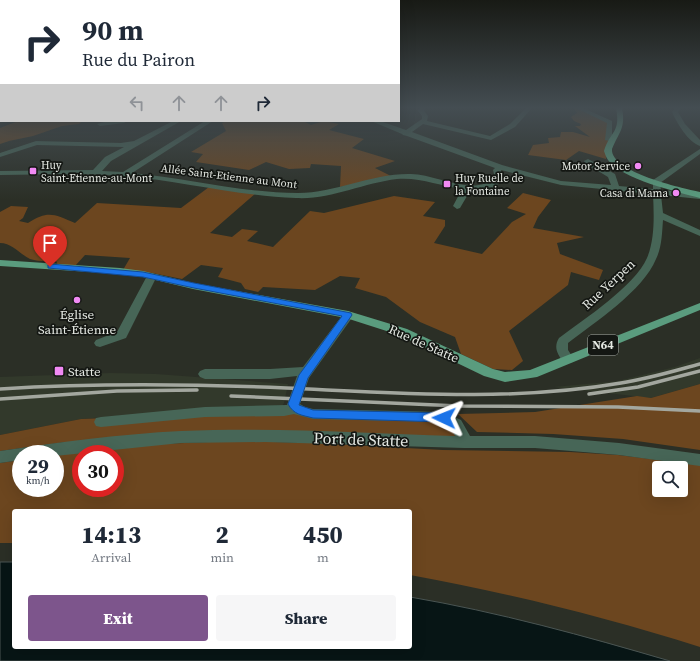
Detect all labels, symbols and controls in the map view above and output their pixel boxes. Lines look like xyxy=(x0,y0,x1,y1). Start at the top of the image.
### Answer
text: 90 m xyxy=(82,11,144,49)
icon: right xyxy=(16,16,68,68)
text: Rue du Pairon xyxy=(82,47,195,72)
icon: left xyxy=(126,92,148,114)
icon: ahead xyxy=(168,92,190,114)
icon: ahead xyxy=(210,92,232,114)
icon: right xyxy=(252,92,274,114)
place label: Huy Saint-Etienne-au-Mont xyxy=(41,158,152,186)
place label: Motor Service xyxy=(562,159,630,174)
street label: Allée Saint-Etienne au Mont xyxy=(160,161,298,192)
marker: Motor Service xyxy=(633,161,643,171)
marker: Huy Saint-Etienne-au-Mont xyxy=(28,166,38,176)
place label: Huy Ruelle de la Fontaine xyxy=(455,171,524,199)
marker: Huy Ruelle de la Fontaine xyxy=(442,179,452,189)
place label: Casa di Mama xyxy=(600,186,668,201)
marker: Casa di Mama xyxy=(671,188,681,198)
pin xyxy=(33,226,67,267)
icon: arrive xyxy=(39,232,61,254)
street label: Rue Yerpen xyxy=(578,255,638,313)
marker: Église Saint-Étienne xyxy=(72,295,82,305)
place label: Église Saint-Étienne xyxy=(38,306,116,338)
street label: Rue de Statte xyxy=(386,320,462,367)
road number: N64 xyxy=(588,335,618,355)
place label: Statte xyxy=(68,363,101,380)
marker: Statte xyxy=(53,365,65,377)
position arrow xyxy=(423,397,465,439)
street label: Port de Statte xyxy=(313,426,409,452)
speed limit sign: 30 xyxy=(72,445,124,497)
text: 29 xyxy=(27,452,49,480)
map controls xyxy=(652,461,688,497)
button: search xyxy=(652,461,688,497)
text: km/h xyxy=(26,474,50,487)
text: 14:13 xyxy=(81,518,141,551)
text: 2 xyxy=(216,518,229,551)
text: 450 xyxy=(303,518,343,551)
text: Arrival xyxy=(91,549,131,566)
text: min xyxy=(210,549,234,566)
text: m xyxy=(317,549,329,566)
button: Exit xyxy=(28,595,208,641)
button: Share xyxy=(216,595,396,641)

